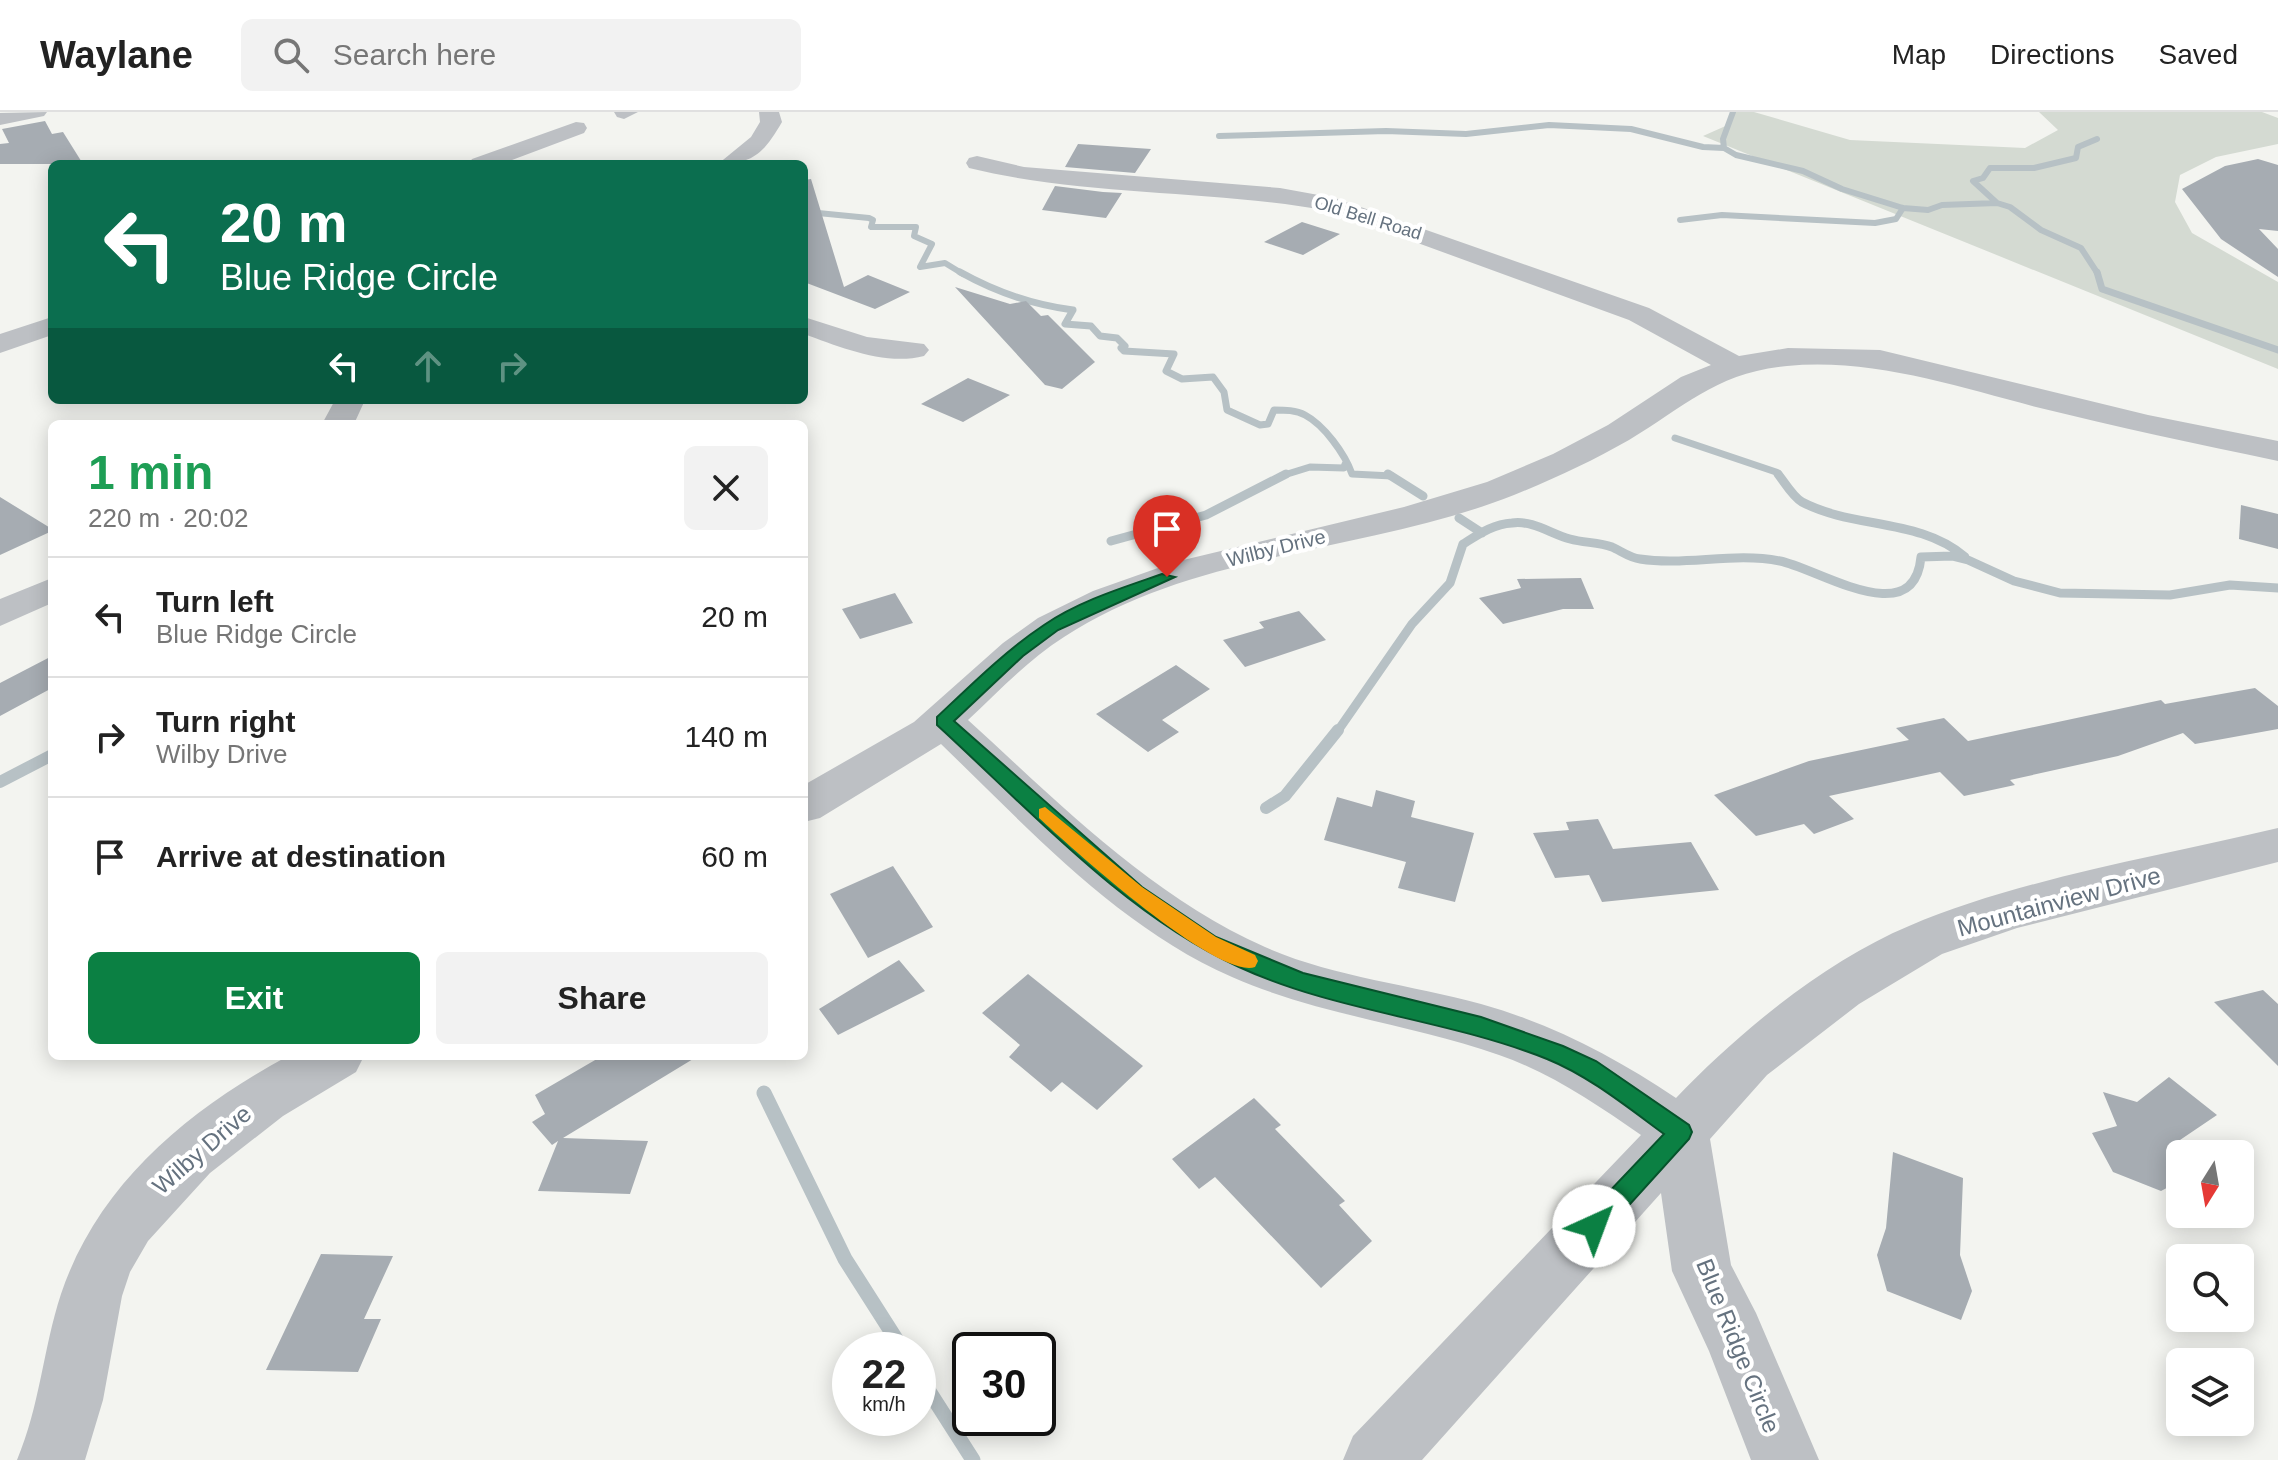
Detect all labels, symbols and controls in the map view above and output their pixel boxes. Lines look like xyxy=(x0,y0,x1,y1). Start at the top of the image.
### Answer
search box xyxy=(241,19,801,91)
icon: search xyxy=(269,33,313,77)
text: Waylane xyxy=(40,34,193,76)
text: Search here xyxy=(333,38,496,71)
text: Map xyxy=(1892,39,1946,70)
text: Directions xyxy=(1990,39,2115,70)
text: Saved xyxy=(2159,39,2238,70)
text: 20 m xyxy=(220,191,348,254)
icon: left xyxy=(88,192,192,296)
street label: Old Bell Road xyxy=(1312,192,1424,244)
text: Blue Ridge Circle xyxy=(220,257,498,298)
icon: left xyxy=(322,344,366,388)
icon: ahead xyxy=(406,344,450,388)
icon: right xyxy=(490,344,534,388)
text: 1 min xyxy=(88,446,213,499)
button: close xyxy=(684,446,768,530)
pin xyxy=(1133,495,1201,577)
text: 220 m · 20:02 xyxy=(88,503,248,533)
icon: arrive xyxy=(1145,507,1189,551)
street label: Wilby Drive xyxy=(1224,525,1328,571)
text: Turn left xyxy=(156,585,274,618)
icon: left xyxy=(88,595,132,639)
text: 20 m xyxy=(701,600,768,633)
text: Blue Ridge Circle xyxy=(156,619,357,649)
text: Turn right xyxy=(156,705,295,738)
icon: right xyxy=(88,715,132,759)
text: 140 m xyxy=(685,720,768,753)
text: Wilby Drive xyxy=(156,739,287,769)
icon: arrive xyxy=(88,835,132,879)
text: Arrive at destination xyxy=(156,840,446,873)
text: 60 m xyxy=(701,840,768,873)
street label: Mountainview Drive xyxy=(1954,861,2164,942)
button: Exit xyxy=(88,952,420,1044)
button: Share xyxy=(436,952,768,1044)
street label: Wilby Drive xyxy=(147,1100,256,1200)
north arrow xyxy=(2166,1140,2254,1228)
map controls xyxy=(2166,1140,2254,1436)
position arrow xyxy=(1552,1184,1636,1268)
button: search xyxy=(2166,1244,2254,1332)
street label: Blue Ridge Circle xyxy=(1691,1255,1786,1437)
speed limit sign: 30 xyxy=(952,1332,1056,1436)
button: layers xyxy=(2166,1348,2254,1436)
text: 22 xyxy=(862,1352,906,1396)
text: km/h xyxy=(862,1393,906,1415)

